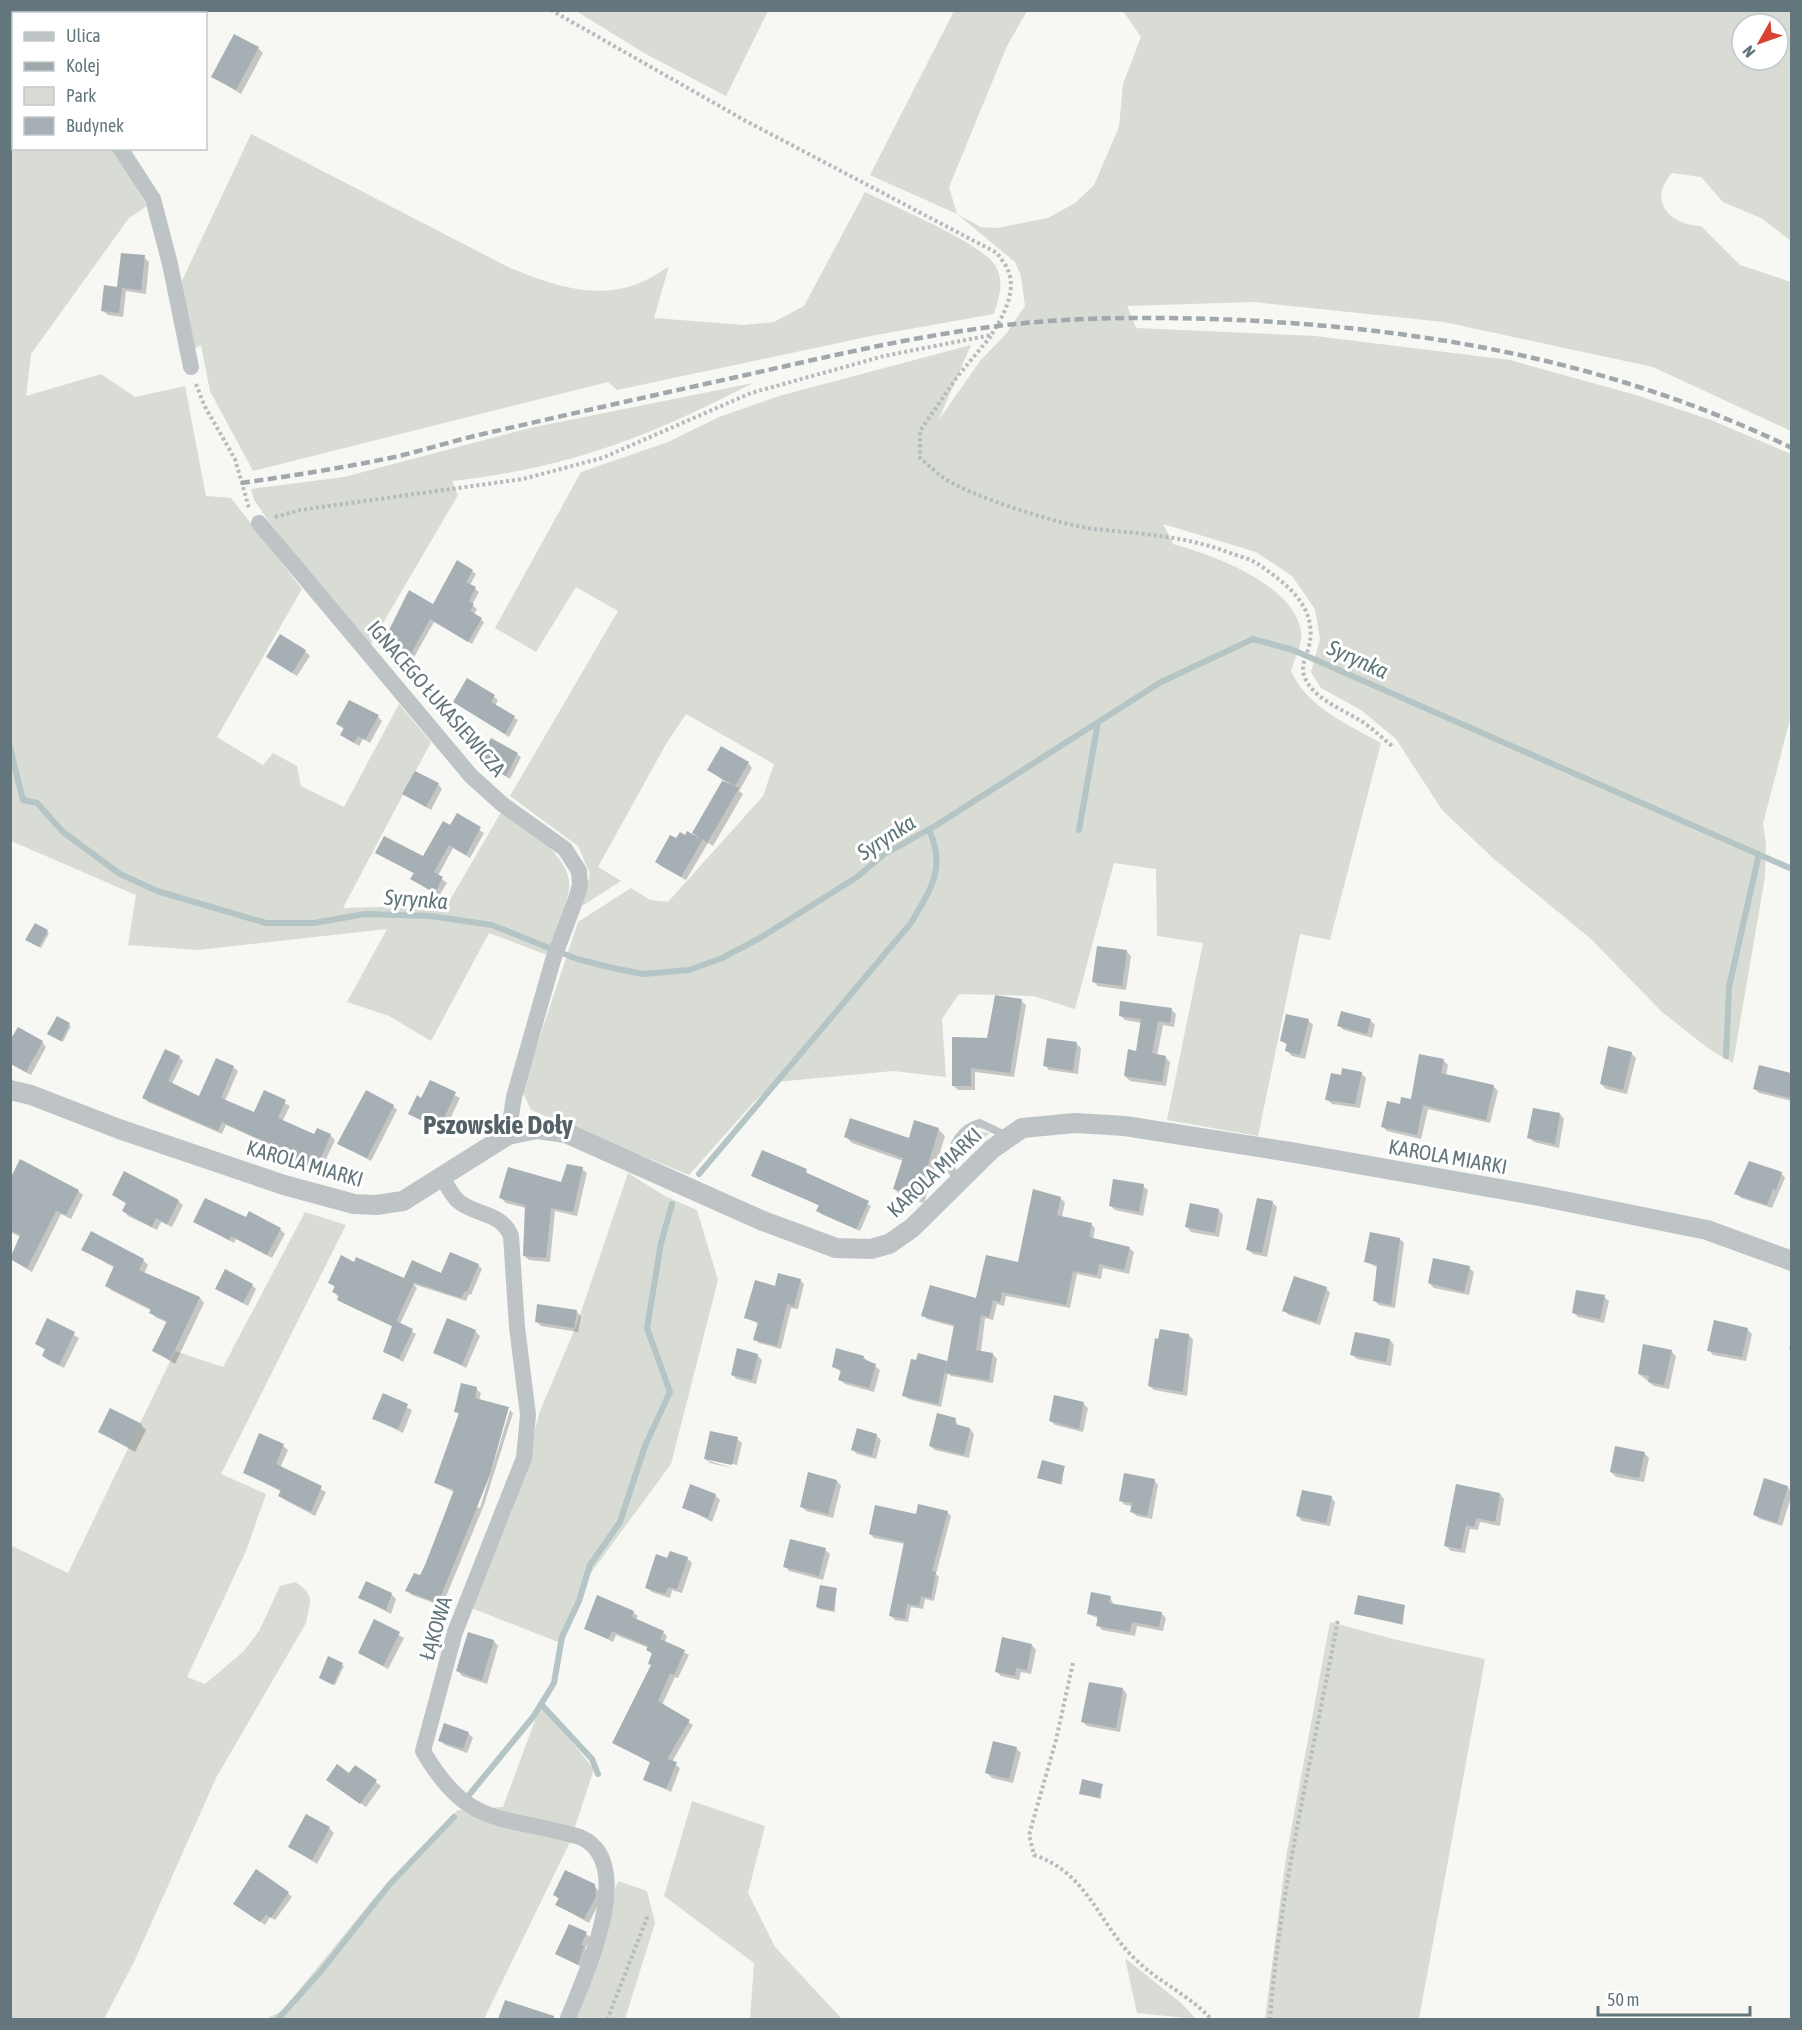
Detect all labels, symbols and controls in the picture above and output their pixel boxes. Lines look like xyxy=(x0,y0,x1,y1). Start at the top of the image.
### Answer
legend xyxy=(12,12,207,150)
north arrow xyxy=(1730,12,1790,72)
text: Ulica xyxy=(66,25,101,46)
text: N xyxy=(1739,42,1758,61)
text: Kolej xyxy=(66,55,100,76)
text: Park xyxy=(66,85,96,106)
text: Budynek xyxy=(66,115,124,136)
street label: IGNACEGO ŁUKASIEWICZA xyxy=(363,615,511,781)
water label: Syrynka xyxy=(1323,634,1392,684)
water label: Syrynka xyxy=(851,809,920,866)
water label: Syrynka xyxy=(382,884,449,914)
district label: Pszowskie Doły xyxy=(423,1109,573,1140)
street label: KAROLA MIARKI xyxy=(882,1122,986,1222)
street label: KAROLA MIARKI xyxy=(1387,1134,1509,1178)
street label: KAROLA MIARKI xyxy=(244,1135,366,1191)
street label: ŁĄKOWA xyxy=(414,1593,456,1663)
scale bar xyxy=(1598,1979,1750,2017)
text: 50 m xyxy=(1607,1989,1639,2010)

